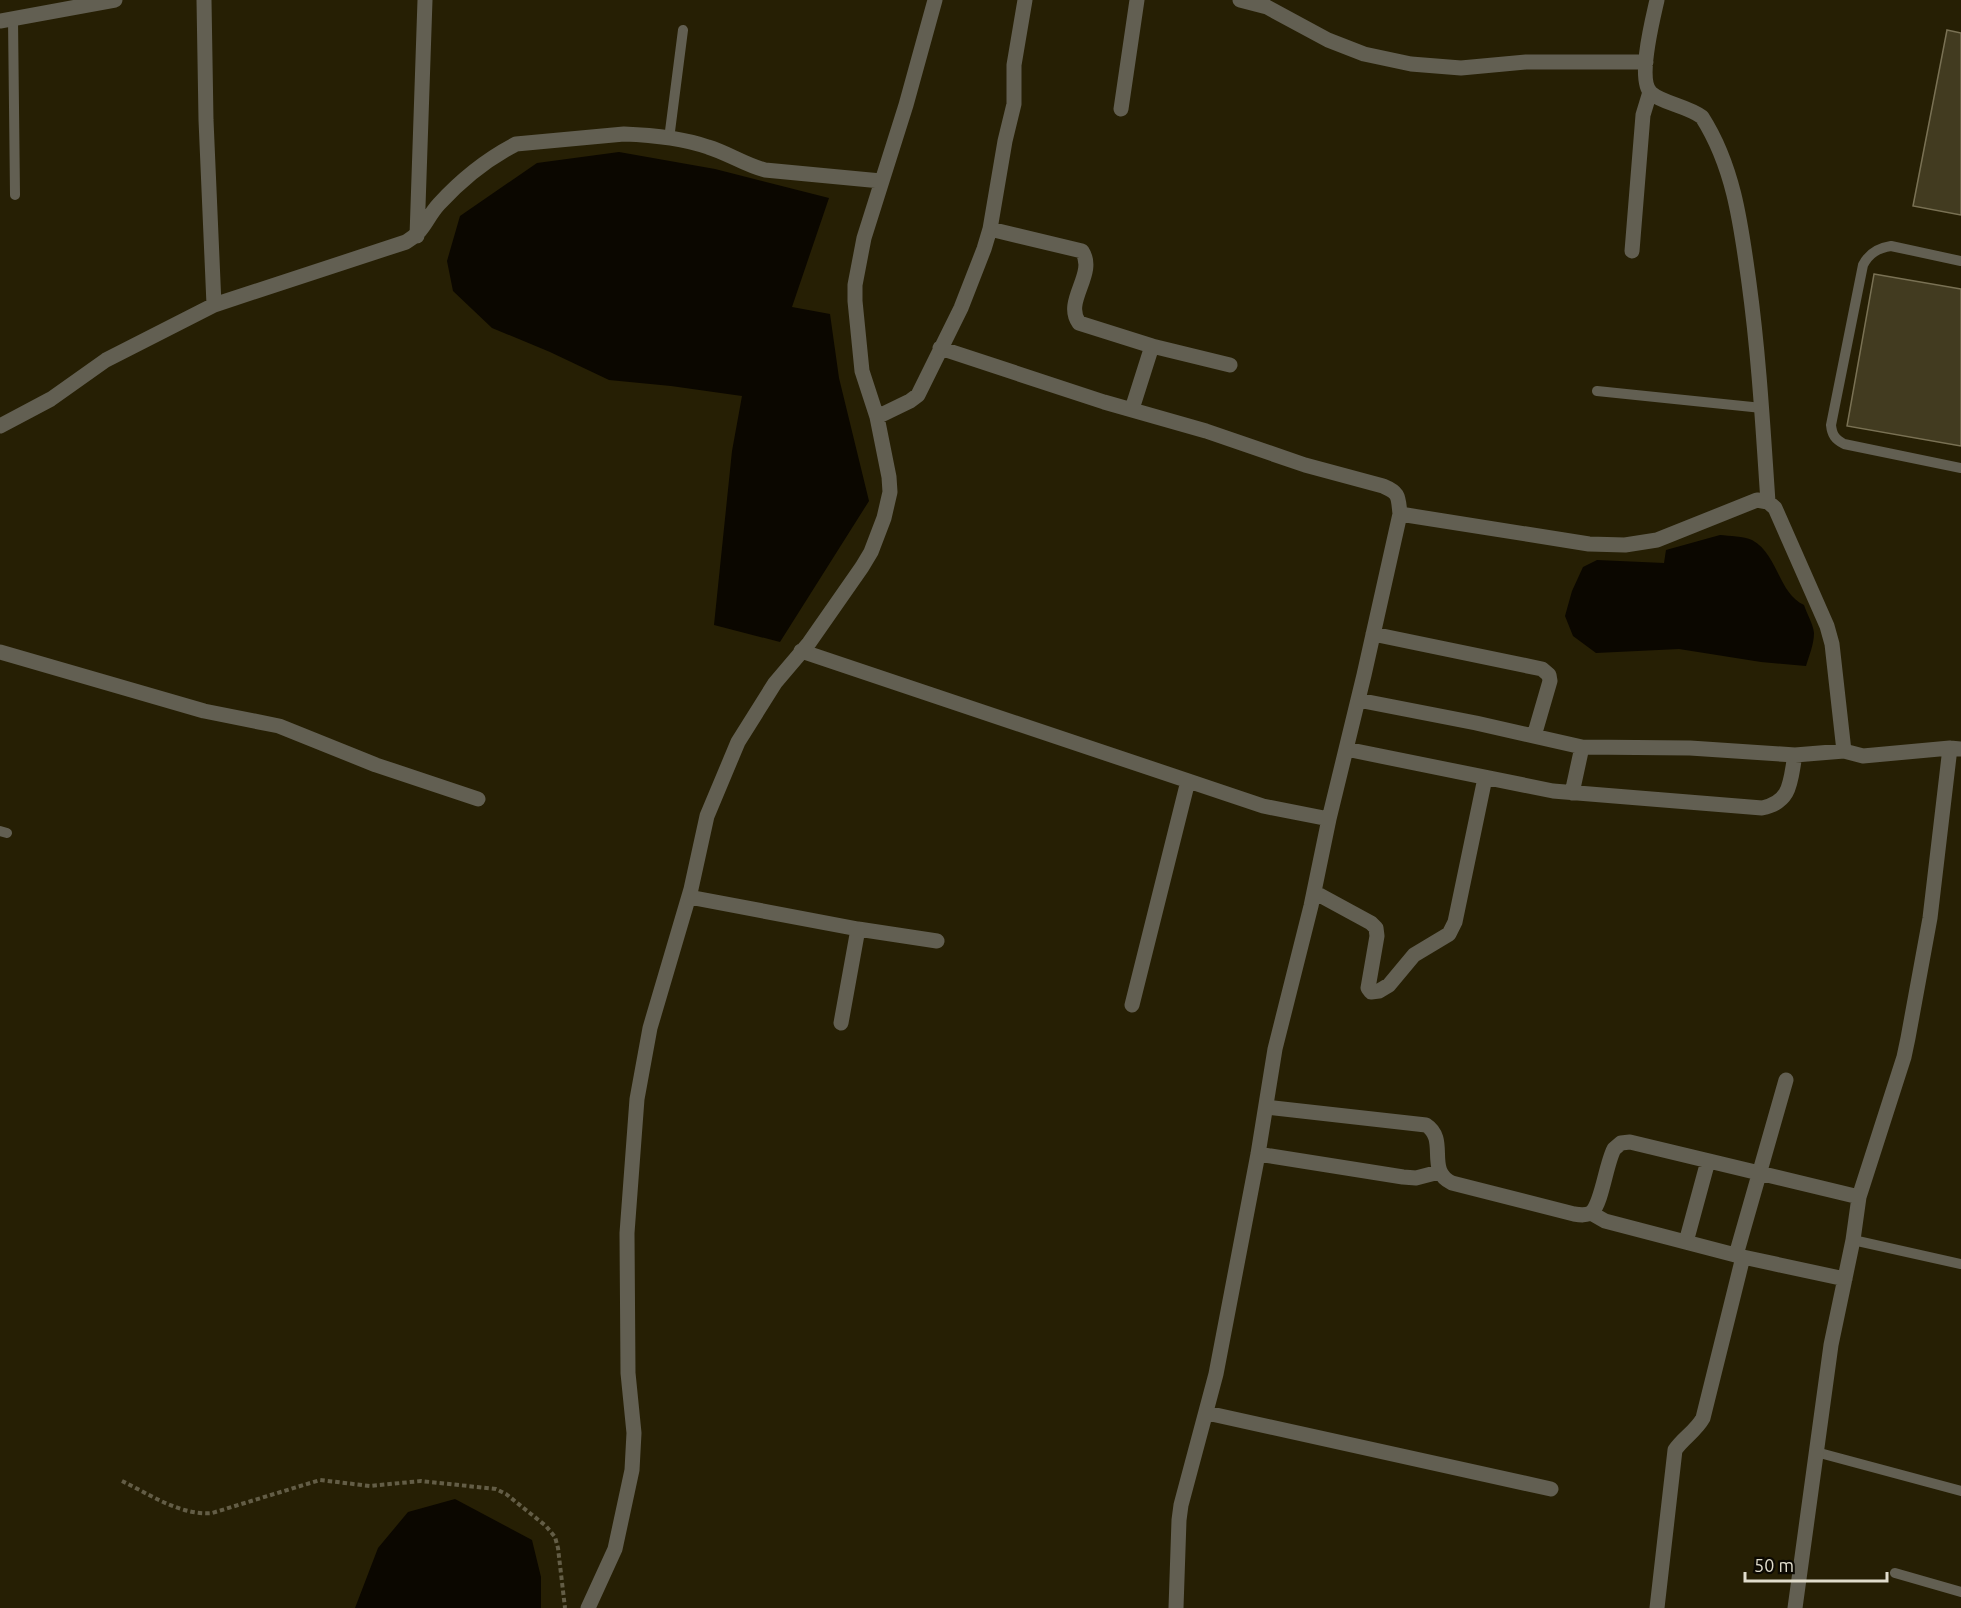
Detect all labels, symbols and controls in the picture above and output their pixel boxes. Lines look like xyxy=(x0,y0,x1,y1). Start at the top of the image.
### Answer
scale bar xyxy=(1745,1545,1888,1583)
text: 50 m xyxy=(1754,1555,1794,1575)

